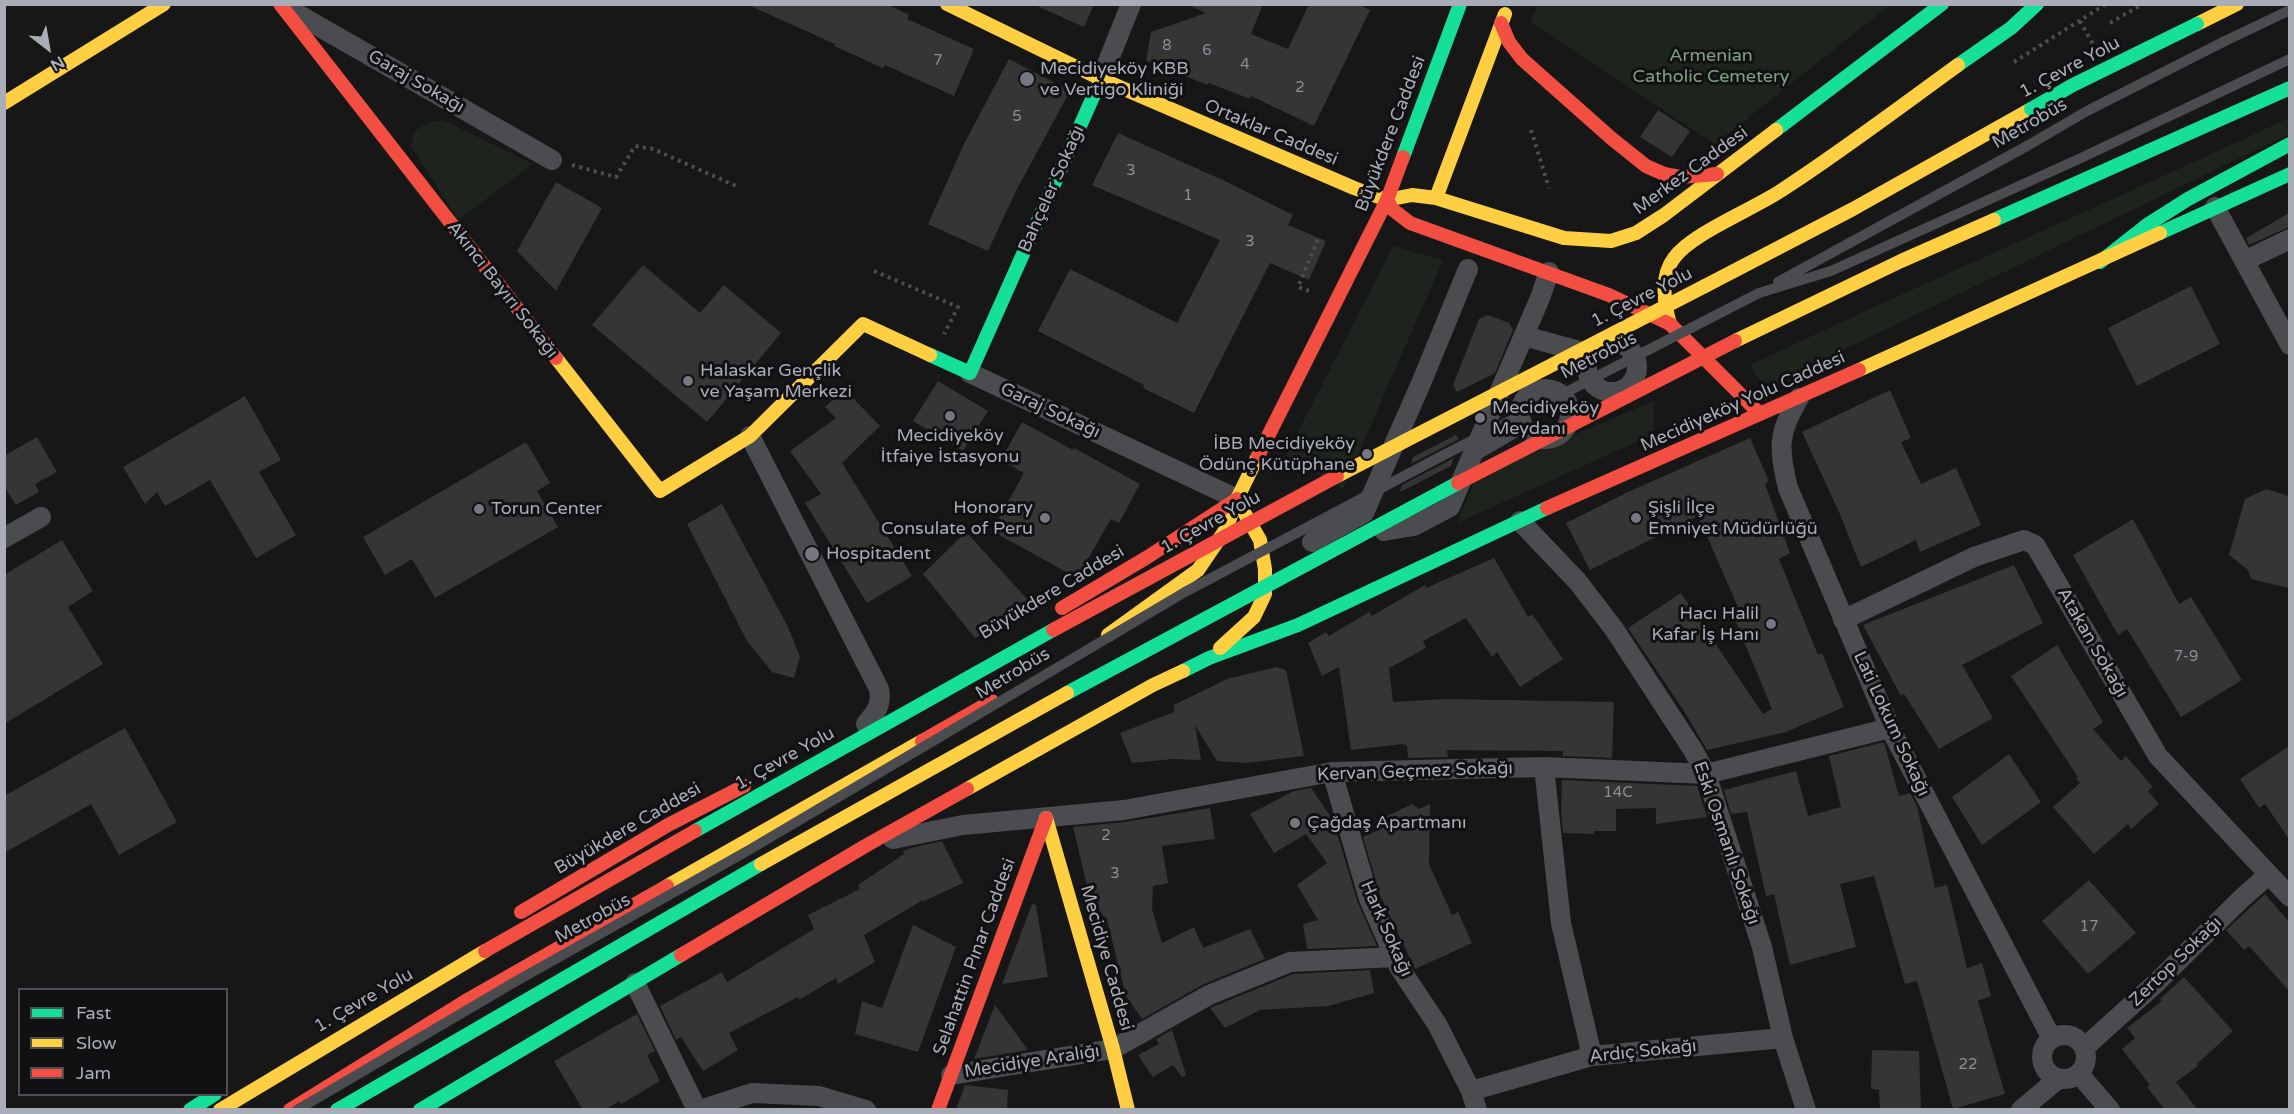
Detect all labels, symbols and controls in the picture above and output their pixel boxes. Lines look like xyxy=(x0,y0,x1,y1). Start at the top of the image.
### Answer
north arrow xyxy=(18,18,78,78)
street label: 1. Çevre Yolu xyxy=(2016,33,2124,103)
house number: 8 xyxy=(1162,37,1172,55)
house number: 6 xyxy=(1202,42,1212,60)
park label: Armenian Catholic Cemetery xyxy=(1632,45,1790,88)
street label: Garaj Sokağı xyxy=(364,46,468,118)
text: N xyxy=(47,52,68,75)
house number: 7 xyxy=(933,52,943,70)
street label: Büyükdere Caddesi xyxy=(1351,53,1431,215)
house number: 4 xyxy=(1240,56,1250,74)
place label: Mecidiyeköy KBB ve Vertigo Kliniği xyxy=(1040,58,1189,100)
marker: Mecidiyeköy KBB ve Vertigo Kliniği xyxy=(1018,70,1036,88)
house number: 2 xyxy=(1295,79,1305,97)
street label: Metrobüs xyxy=(1989,94,2071,154)
street label: Ortaklar Caddesi xyxy=(1201,95,1341,171)
house number: 5 xyxy=(1012,108,1022,126)
street label: Bahçeler Sokağı xyxy=(1014,122,1090,256)
street label: Merkez Caddesi xyxy=(1629,122,1753,220)
house number: 3 xyxy=(1126,162,1136,180)
house number: 1 xyxy=(1183,187,1193,205)
street label: Akıncı Bayırı Sokağı xyxy=(442,217,562,363)
house number: 3 xyxy=(1245,233,1255,251)
street label: 1. Çevre Yolu xyxy=(1588,263,1696,333)
street label: Metrobüs xyxy=(1557,328,1641,384)
street label: Mecidiyeköy Yolu Caddesi xyxy=(1637,347,1849,457)
place label: Halaskar Gençlik ve Yaşam Merkezi xyxy=(700,360,852,403)
marker: Halaskar Gençlik ve Yaşam Merkezi xyxy=(681,374,695,388)
street label: Garaj Sokağı xyxy=(997,378,1103,444)
place label: Mecidiyeköy Meydanı xyxy=(1492,397,1599,440)
marker: Mecidiyeköy İtfaiye İstasyonu xyxy=(943,409,957,423)
marker: Mecidiyeköy Meydanı xyxy=(1473,411,1487,425)
place label: Mecidiyeköy İtfaiye İstasyonu xyxy=(881,425,1019,468)
place label: İBB Mecidiyeköy Ödünç Kütüphane xyxy=(1199,433,1355,476)
marker: İBB Mecidiyeköy Ödünç Kütüphane xyxy=(1360,447,1374,461)
street label: 1. Çevre Yolu xyxy=(1157,487,1265,559)
place label: Honorary Consulate of Peru xyxy=(881,497,1033,540)
place label: Şişli İlçe Emniyet Müdürlüğü xyxy=(1648,497,1818,540)
place label: Torun Center xyxy=(491,498,602,520)
marker: Torun Center xyxy=(472,502,486,516)
marker: Honorary Consulate of Peru xyxy=(1038,511,1052,525)
marker: Şişli İlçe Emniyet Müdürlüğü xyxy=(1629,511,1643,525)
street label: Büyükdere Caddesi xyxy=(976,541,1128,645)
place label: Hospitadent xyxy=(826,543,931,565)
marker: Hospitadent xyxy=(803,545,821,563)
street label: Atakan Sokağı xyxy=(2052,584,2132,702)
place label: Hacı Halil Kafar İş Hanı xyxy=(1651,603,1759,646)
marker: Hacı Halil Kafar İş Hanı xyxy=(1764,617,1778,631)
street label: Metrobüs xyxy=(972,643,1054,705)
street label: Lati Lokum Sokağı xyxy=(1848,648,1934,800)
house number: 7-9 xyxy=(2174,648,2198,666)
street label: 1. Çevre Yolu xyxy=(731,723,839,795)
street label: Kervan Geçmez Sokağı xyxy=(1317,758,1513,786)
street label: Eski Osmanlı Sokağı xyxy=(1688,759,1764,927)
street label: Büyükdere Caddesi xyxy=(551,778,705,880)
house number: 14C xyxy=(1603,784,1633,802)
place label: Çağdaş Apartmanı xyxy=(1307,812,1466,834)
marker: Çağdaş Apartmanı xyxy=(1288,816,1302,830)
house number: 2 xyxy=(1101,827,1111,845)
street label: Selahattin Pınar Caddesi xyxy=(929,855,1021,1059)
house number: 3 xyxy=(1110,865,1120,883)
street label: Hark Sokağı xyxy=(1355,878,1417,980)
street label: Mecidiye Caddesi xyxy=(1075,883,1137,1033)
street label: Metrobüs xyxy=(552,890,634,948)
street label: Zertop Sokağı xyxy=(2125,913,2227,1011)
house number: 17 xyxy=(2080,918,2098,936)
street label: 1. Çevre Yolu xyxy=(311,964,417,1038)
legend xyxy=(18,988,228,1096)
text: Fast xyxy=(76,1002,111,1024)
text: Slow xyxy=(76,1032,117,1054)
street label: Ardıç Sokağı xyxy=(1588,1036,1698,1068)
street label: Mecidiye Aralığı xyxy=(963,1041,1101,1083)
house number: 22 xyxy=(1959,1056,1977,1074)
text: Jam xyxy=(76,1062,111,1084)

